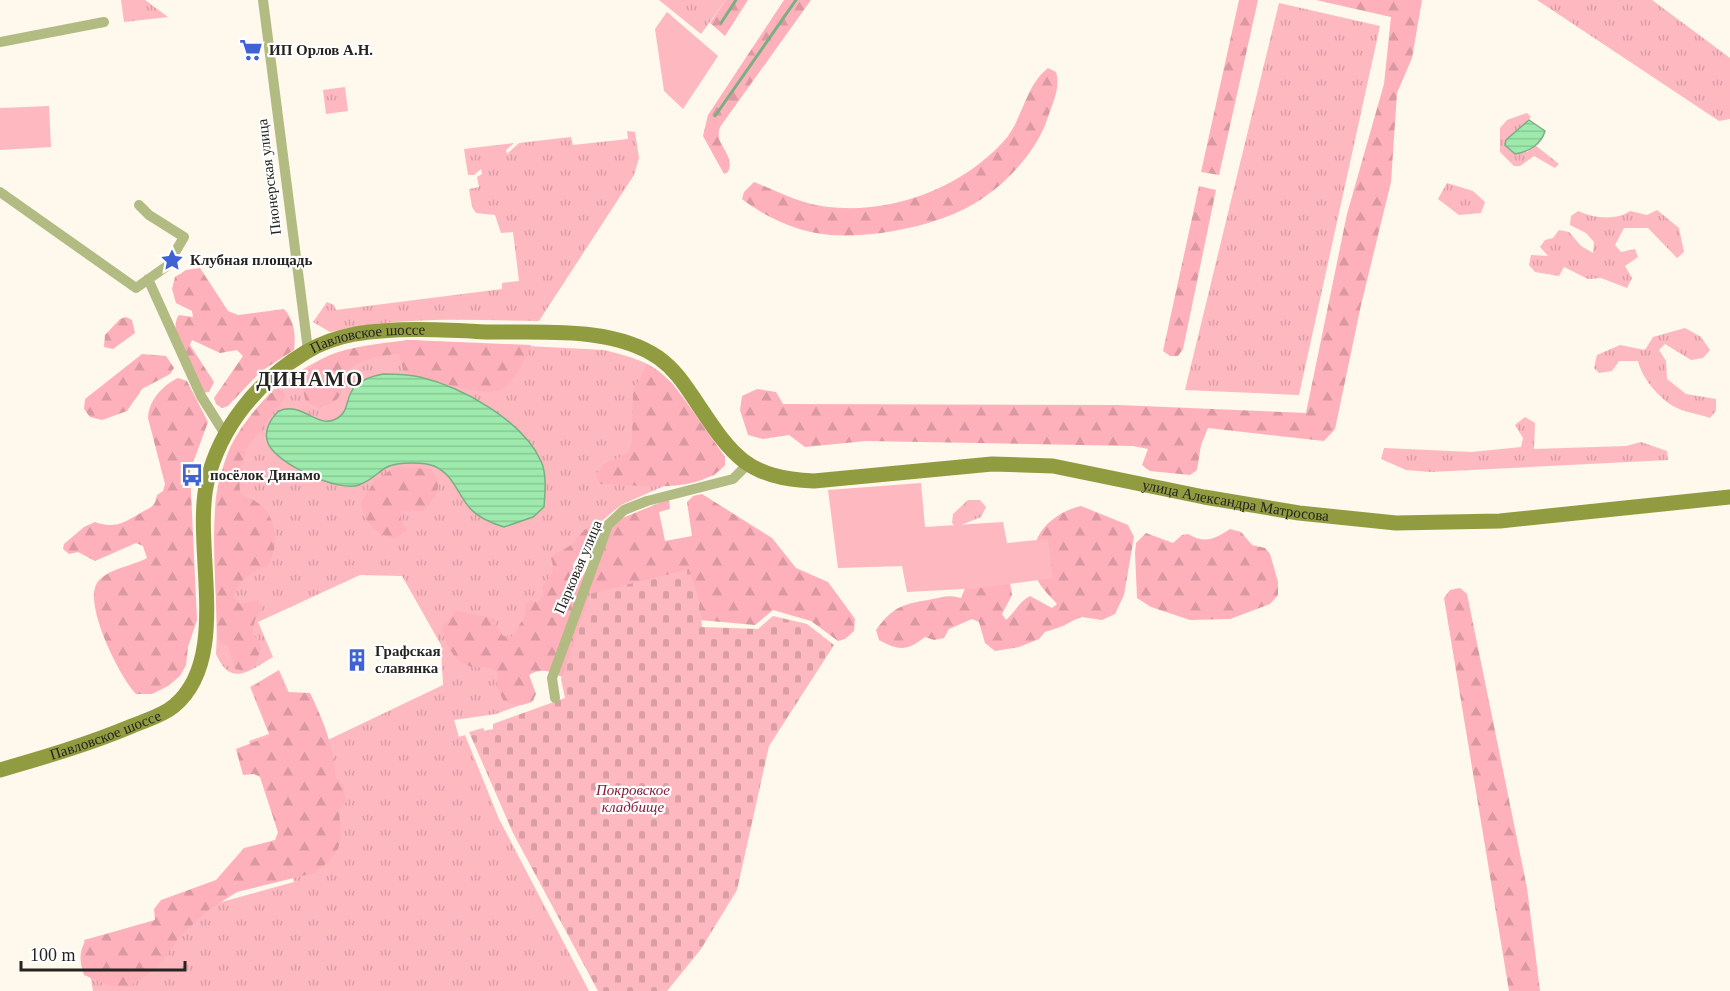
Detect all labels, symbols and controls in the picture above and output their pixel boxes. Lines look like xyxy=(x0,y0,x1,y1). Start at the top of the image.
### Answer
supermarket icon: ИП Орлов А.Н. xyxy=(238,37,264,63)
place label: ИП Орлов А.Н. xyxy=(269,42,373,58)
street label: Пионерская улица xyxy=(254,118,284,236)
place icon: Клубная площадь xyxy=(159,247,185,273)
place label: Клубная площадь xyxy=(190,252,312,268)
street label: Павловское шоссе xyxy=(307,322,426,356)
district label: ДИНАМО xyxy=(256,367,364,391)
bus stop icon: посёлок Динамо xyxy=(179,462,205,488)
place label: посёлок Динамо xyxy=(210,467,320,483)
street label: улица Александра Матросова xyxy=(1141,477,1330,524)
street label: Парковая улица xyxy=(551,517,605,616)
place label: Графская славянка xyxy=(375,643,441,676)
building icon: Графская славянка xyxy=(344,647,370,673)
street label: Павловское шоссе xyxy=(48,707,164,763)
park label: Покровское кладбище xyxy=(595,782,670,815)
scale bar xyxy=(21,934,184,972)
text: 100 m xyxy=(30,945,76,965)

